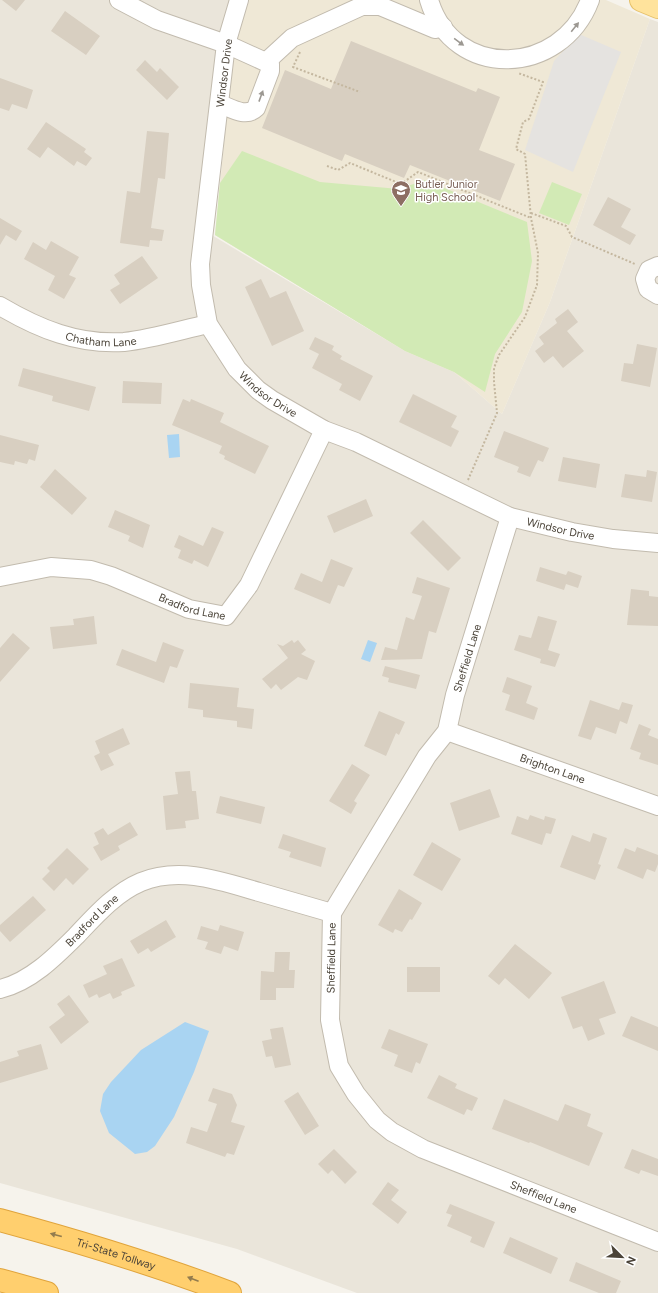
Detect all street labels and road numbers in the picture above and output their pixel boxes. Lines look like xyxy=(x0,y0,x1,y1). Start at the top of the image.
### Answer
street label: Windsor Drive xyxy=(214,38,235,108)
street label: Chatham Lane xyxy=(64,330,137,349)
street label: Windsor Drive xyxy=(236,369,299,420)
street label: Windsor Drive xyxy=(525,515,595,543)
street label: Bradford Lane xyxy=(156,591,226,623)
street label: Sheffield Lane xyxy=(451,622,484,694)
street label: Brighton Lane xyxy=(518,751,587,787)
street label: Bradford Lane xyxy=(63,892,121,950)
street label: Sheffield Lane xyxy=(324,923,339,993)
street label: Sheffield Lane xyxy=(508,1178,579,1216)
street label: Tri-State Tollway xyxy=(75,1236,157,1273)

